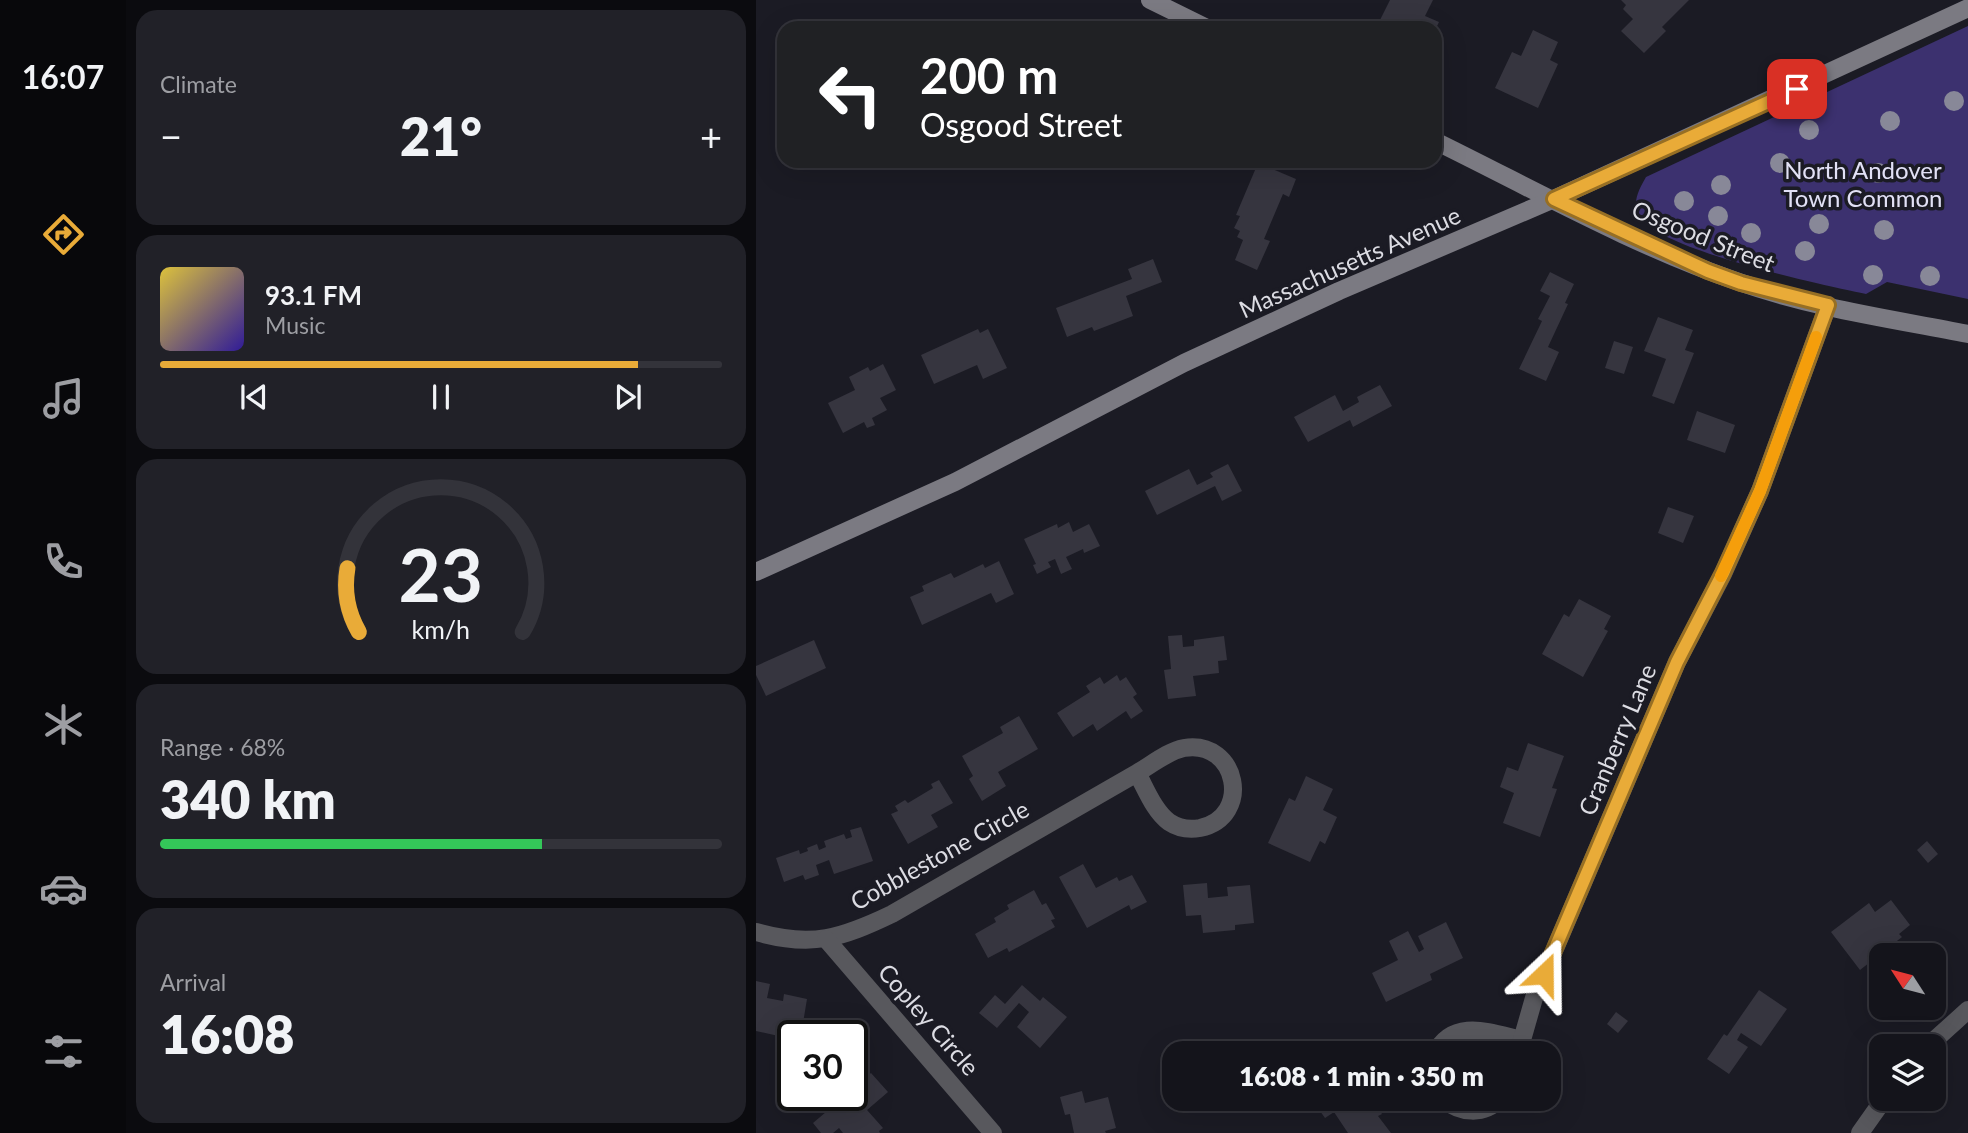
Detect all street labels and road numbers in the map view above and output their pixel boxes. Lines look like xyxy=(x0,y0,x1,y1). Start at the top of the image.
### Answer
street label: Osgood Street xyxy=(1628,194,1780,278)
street label: Massachusetts Avenue xyxy=(1234,200,1465,324)
street label: Cranberry Lane xyxy=(1572,659,1662,819)
street label: Cobblestone Circle xyxy=(845,794,1033,916)
street label: Copley Circle xyxy=(873,957,986,1081)

